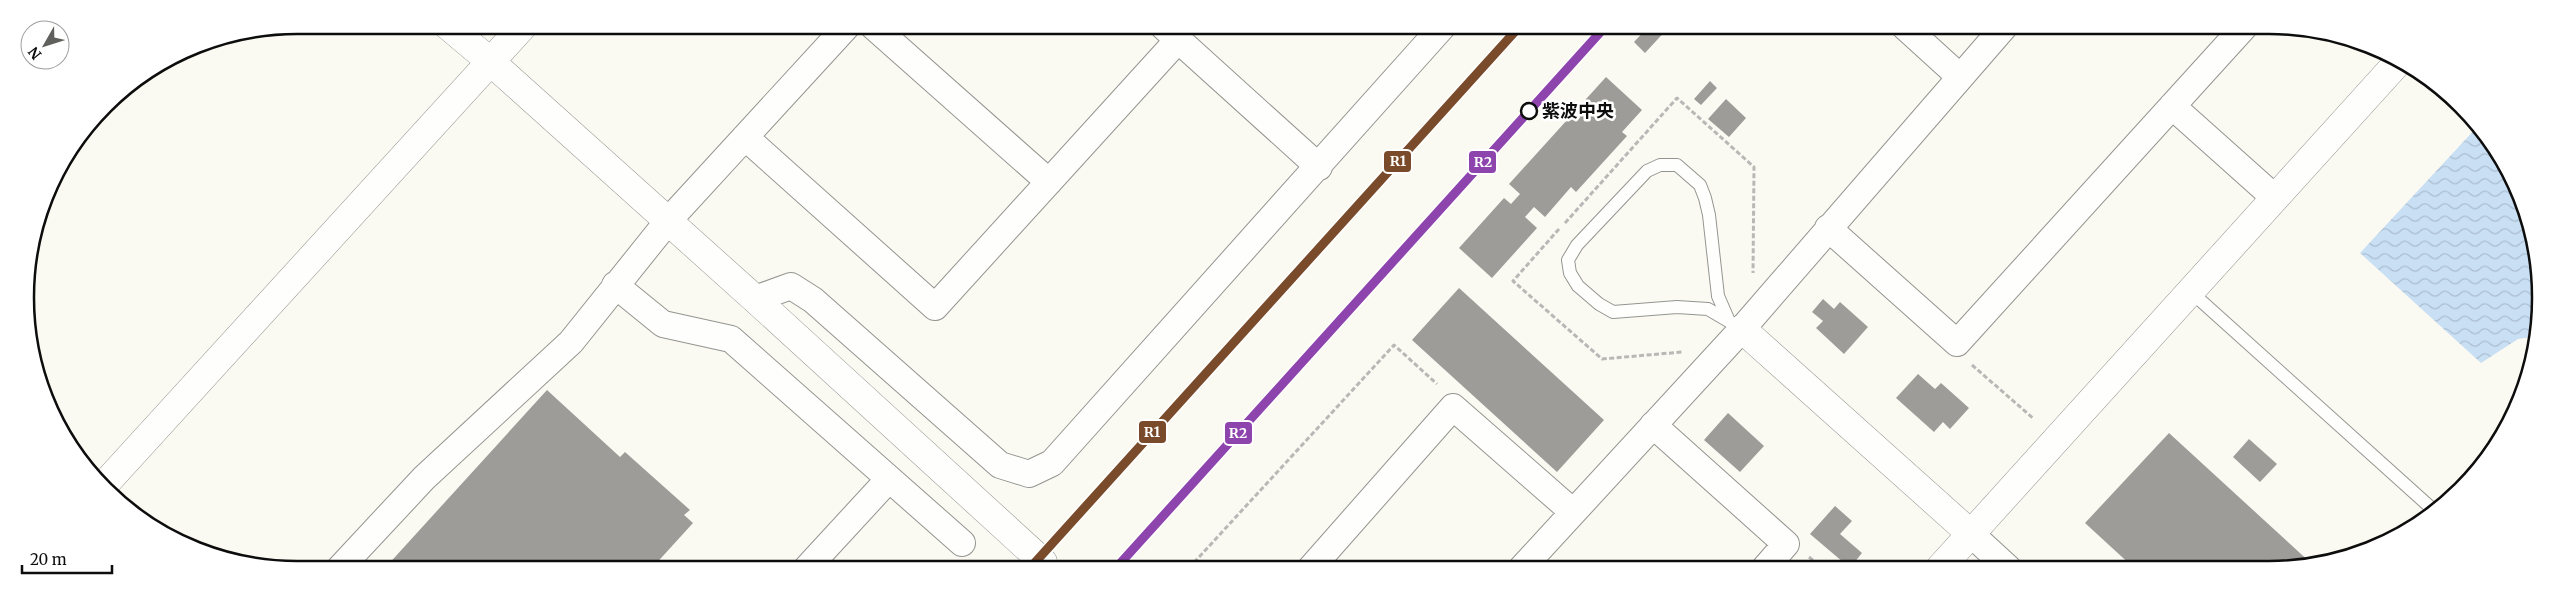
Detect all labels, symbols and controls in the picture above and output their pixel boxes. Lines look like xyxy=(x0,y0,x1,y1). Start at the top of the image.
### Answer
north arrow xyxy=(20,20,70,70)
text: N xyxy=(24,43,45,63)
place label: 紫波中央 xyxy=(1542,99,1614,122)
marker: 紫波中央 xyxy=(1520,102,1538,120)
line badge: R1 xyxy=(1383,150,1412,173)
line badge: R2 xyxy=(1468,150,1497,174)
text: R1 xyxy=(1390,152,1407,170)
text: R2 xyxy=(1474,153,1492,171)
line badge: R1 xyxy=(1138,420,1167,444)
line badge: R2 xyxy=(1224,421,1253,445)
text: R1 xyxy=(1144,423,1161,441)
text: R2 xyxy=(1229,424,1247,442)
scale bar xyxy=(22,542,112,574)
text: 20 m xyxy=(30,550,67,569)

